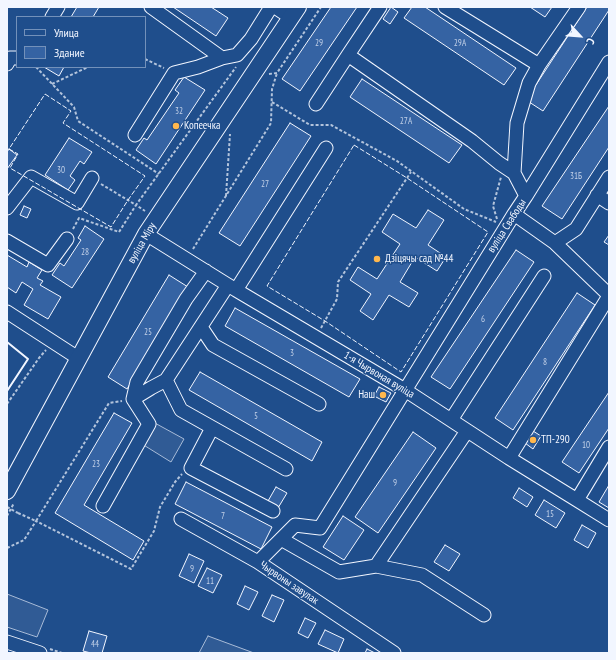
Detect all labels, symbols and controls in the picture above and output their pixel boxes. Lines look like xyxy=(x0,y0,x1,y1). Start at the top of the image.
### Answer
legend xyxy=(16,16,146,68)
north arrow xyxy=(560,16,600,56)
text: Улица xyxy=(54,25,79,40)
text: С xyxy=(583,36,598,47)
house number: 29 xyxy=(315,38,323,48)
house number: 29А xyxy=(454,38,466,48)
text: Здание xyxy=(54,45,85,60)
house number: 32 xyxy=(175,106,183,116)
house number: 27А xyxy=(400,116,412,126)
place label: Копеечка xyxy=(184,119,220,133)
marker: Копеечка xyxy=(171,121,181,131)
house number: 30 xyxy=(57,165,65,175)
house number: 31Б xyxy=(570,171,582,181)
house number: 27 xyxy=(261,179,269,189)
street label: вуліца Свабоды xyxy=(485,197,529,255)
street label: вуліца Міру xyxy=(125,220,159,266)
house number: 28 xyxy=(81,247,89,257)
place label: Дзіцячы сад №44 xyxy=(385,252,453,266)
marker: Дзіцячы сад №44 xyxy=(372,254,382,264)
house number: 6 xyxy=(481,314,485,324)
house number: 25 xyxy=(144,327,152,337)
house number: 3 xyxy=(290,348,294,358)
street label: 1-я Чырвоная вуліца xyxy=(341,349,417,401)
house number: 8 xyxy=(543,357,547,367)
place label: Наш xyxy=(358,388,375,402)
marker: Наш xyxy=(378,390,388,400)
house number: 5 xyxy=(254,411,258,421)
place label: ТП-290 xyxy=(541,433,570,447)
marker: ТП-290 xyxy=(528,435,538,445)
house number: 10 xyxy=(582,440,590,450)
house number: 23 xyxy=(92,459,100,469)
house number: 9 xyxy=(393,478,397,488)
house number: 15 xyxy=(546,509,554,519)
house number: 7 xyxy=(221,511,225,521)
street label: Чырвоны завулак xyxy=(257,558,321,608)
house number: 9 xyxy=(190,564,194,574)
house number: 11 xyxy=(206,576,214,586)
house number: 44 xyxy=(91,639,99,649)

